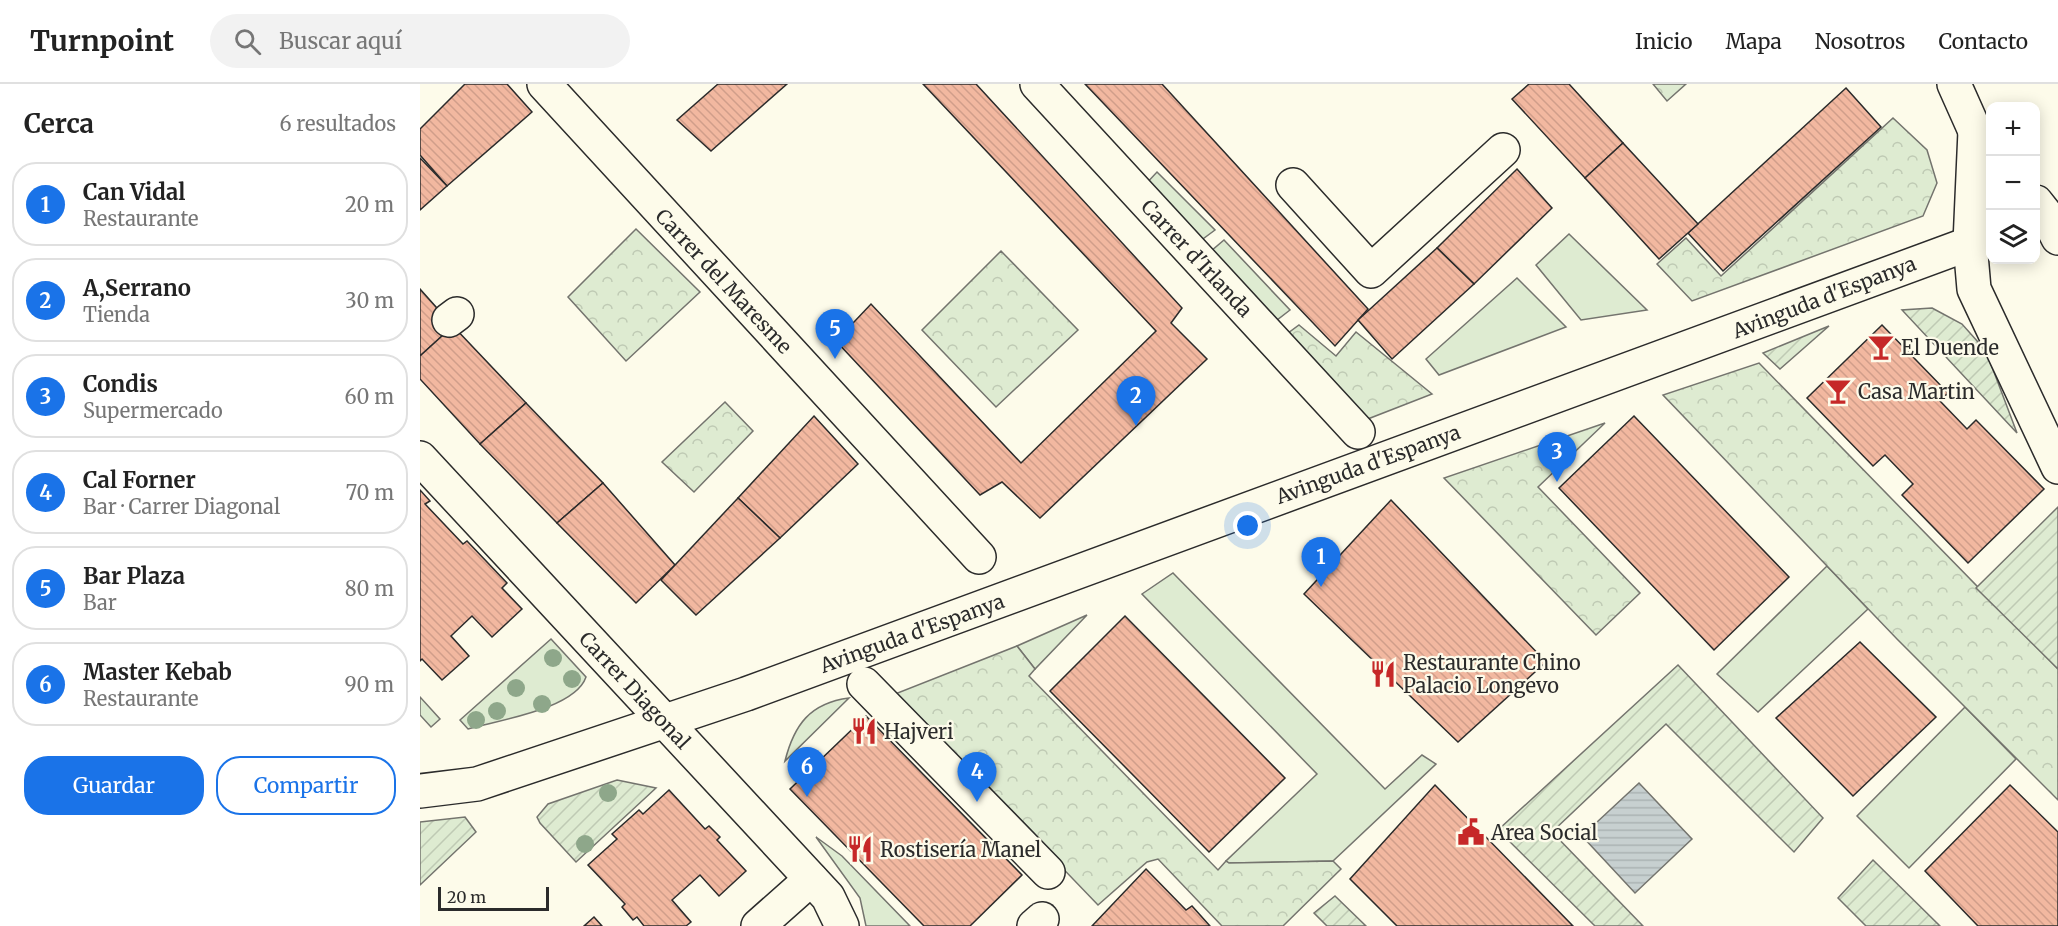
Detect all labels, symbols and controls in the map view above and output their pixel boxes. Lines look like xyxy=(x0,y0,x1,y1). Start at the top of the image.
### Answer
search box xyxy=(210,14,630,68)
text: Turnpoint xyxy=(30,23,174,59)
icon: search xyxy=(231,25,264,58)
text: Buscar aquí xyxy=(279,27,402,55)
text: Inicio xyxy=(1635,28,1693,55)
text: Mapa xyxy=(1726,28,1782,55)
text: Nosotros xyxy=(1815,28,1905,55)
text: Contacto xyxy=(1938,28,2028,55)
map controls xyxy=(1986,102,2040,264)
button: + xyxy=(1986,102,2040,156)
text: Cerca xyxy=(24,107,94,140)
text: 6 resultados xyxy=(280,111,396,136)
button: − xyxy=(1986,156,2040,210)
text: Can Vidal xyxy=(83,178,185,206)
text: 1 xyxy=(41,192,50,217)
text: 20 m xyxy=(345,192,394,217)
street label: Carrer d'Irlanda xyxy=(1136,194,1258,322)
street label: Carrer del Maresme xyxy=(650,203,798,359)
text: Restaurante xyxy=(83,206,198,231)
button: layers xyxy=(1986,210,2040,264)
street label: Avinguda d'Espanya xyxy=(1728,250,1919,344)
text: A,Serrano xyxy=(83,274,191,302)
text: 2 xyxy=(40,288,51,313)
text: 30 m xyxy=(345,288,394,313)
text: Tienda xyxy=(83,302,150,327)
pin: 5 xyxy=(816,310,854,359)
bar icon: El Duende xyxy=(1866,332,1896,362)
place label: El Duende xyxy=(1901,335,1999,360)
text: Condis xyxy=(83,370,158,398)
pin: 2 xyxy=(1116,376,1156,426)
bar icon: Casa Martin xyxy=(1823,376,1853,406)
place label: Casa Martin xyxy=(1858,379,1975,404)
text: 3 xyxy=(40,384,51,409)
text: 60 m xyxy=(344,384,394,409)
text: Supermercado xyxy=(83,398,223,423)
street label: Avinguda d'Espanya xyxy=(1271,419,1464,509)
pin: 3 xyxy=(1538,432,1576,482)
text: Cal Forner xyxy=(83,466,196,494)
text: 4 xyxy=(39,480,52,505)
text: 70 m xyxy=(346,480,394,505)
text: Bar · Carrer Diagonal xyxy=(83,494,280,519)
your location xyxy=(1233,511,1262,540)
pin: 1 xyxy=(1302,538,1340,587)
text: Bar Plaza xyxy=(83,562,185,590)
text: 5 xyxy=(40,576,51,601)
text: 80 m xyxy=(345,576,394,601)
street label: Avinguda d'Espanya xyxy=(815,588,1008,678)
text: Bar xyxy=(83,590,117,615)
street label: Carrer Diagonal xyxy=(574,626,696,754)
place label: Restaurante Chino Palacio Longevo xyxy=(1403,650,1581,698)
text: Master Kebab xyxy=(83,658,232,686)
restaurant icon: Restaurante Chino Palacio Longevo xyxy=(1368,659,1398,689)
text: 6 xyxy=(39,672,52,697)
text: 90 m xyxy=(344,672,394,697)
text: Restaurante xyxy=(83,686,198,711)
restaurant icon: Hajveri xyxy=(849,716,879,746)
place label: Hajveri xyxy=(884,719,954,744)
pin: 6 xyxy=(788,748,826,797)
pin: 4 xyxy=(958,752,996,802)
button: Guardar xyxy=(24,756,204,815)
button: Compartir xyxy=(216,756,396,815)
public building icon: Area Social xyxy=(1456,817,1486,847)
place label: Area Social xyxy=(1490,820,1598,845)
restaurant icon: Rostisería Manel xyxy=(845,834,875,864)
place label: Rostisería Manel xyxy=(880,837,1041,862)
scale bar xyxy=(438,884,549,912)
text: 20 m xyxy=(447,887,486,907)

